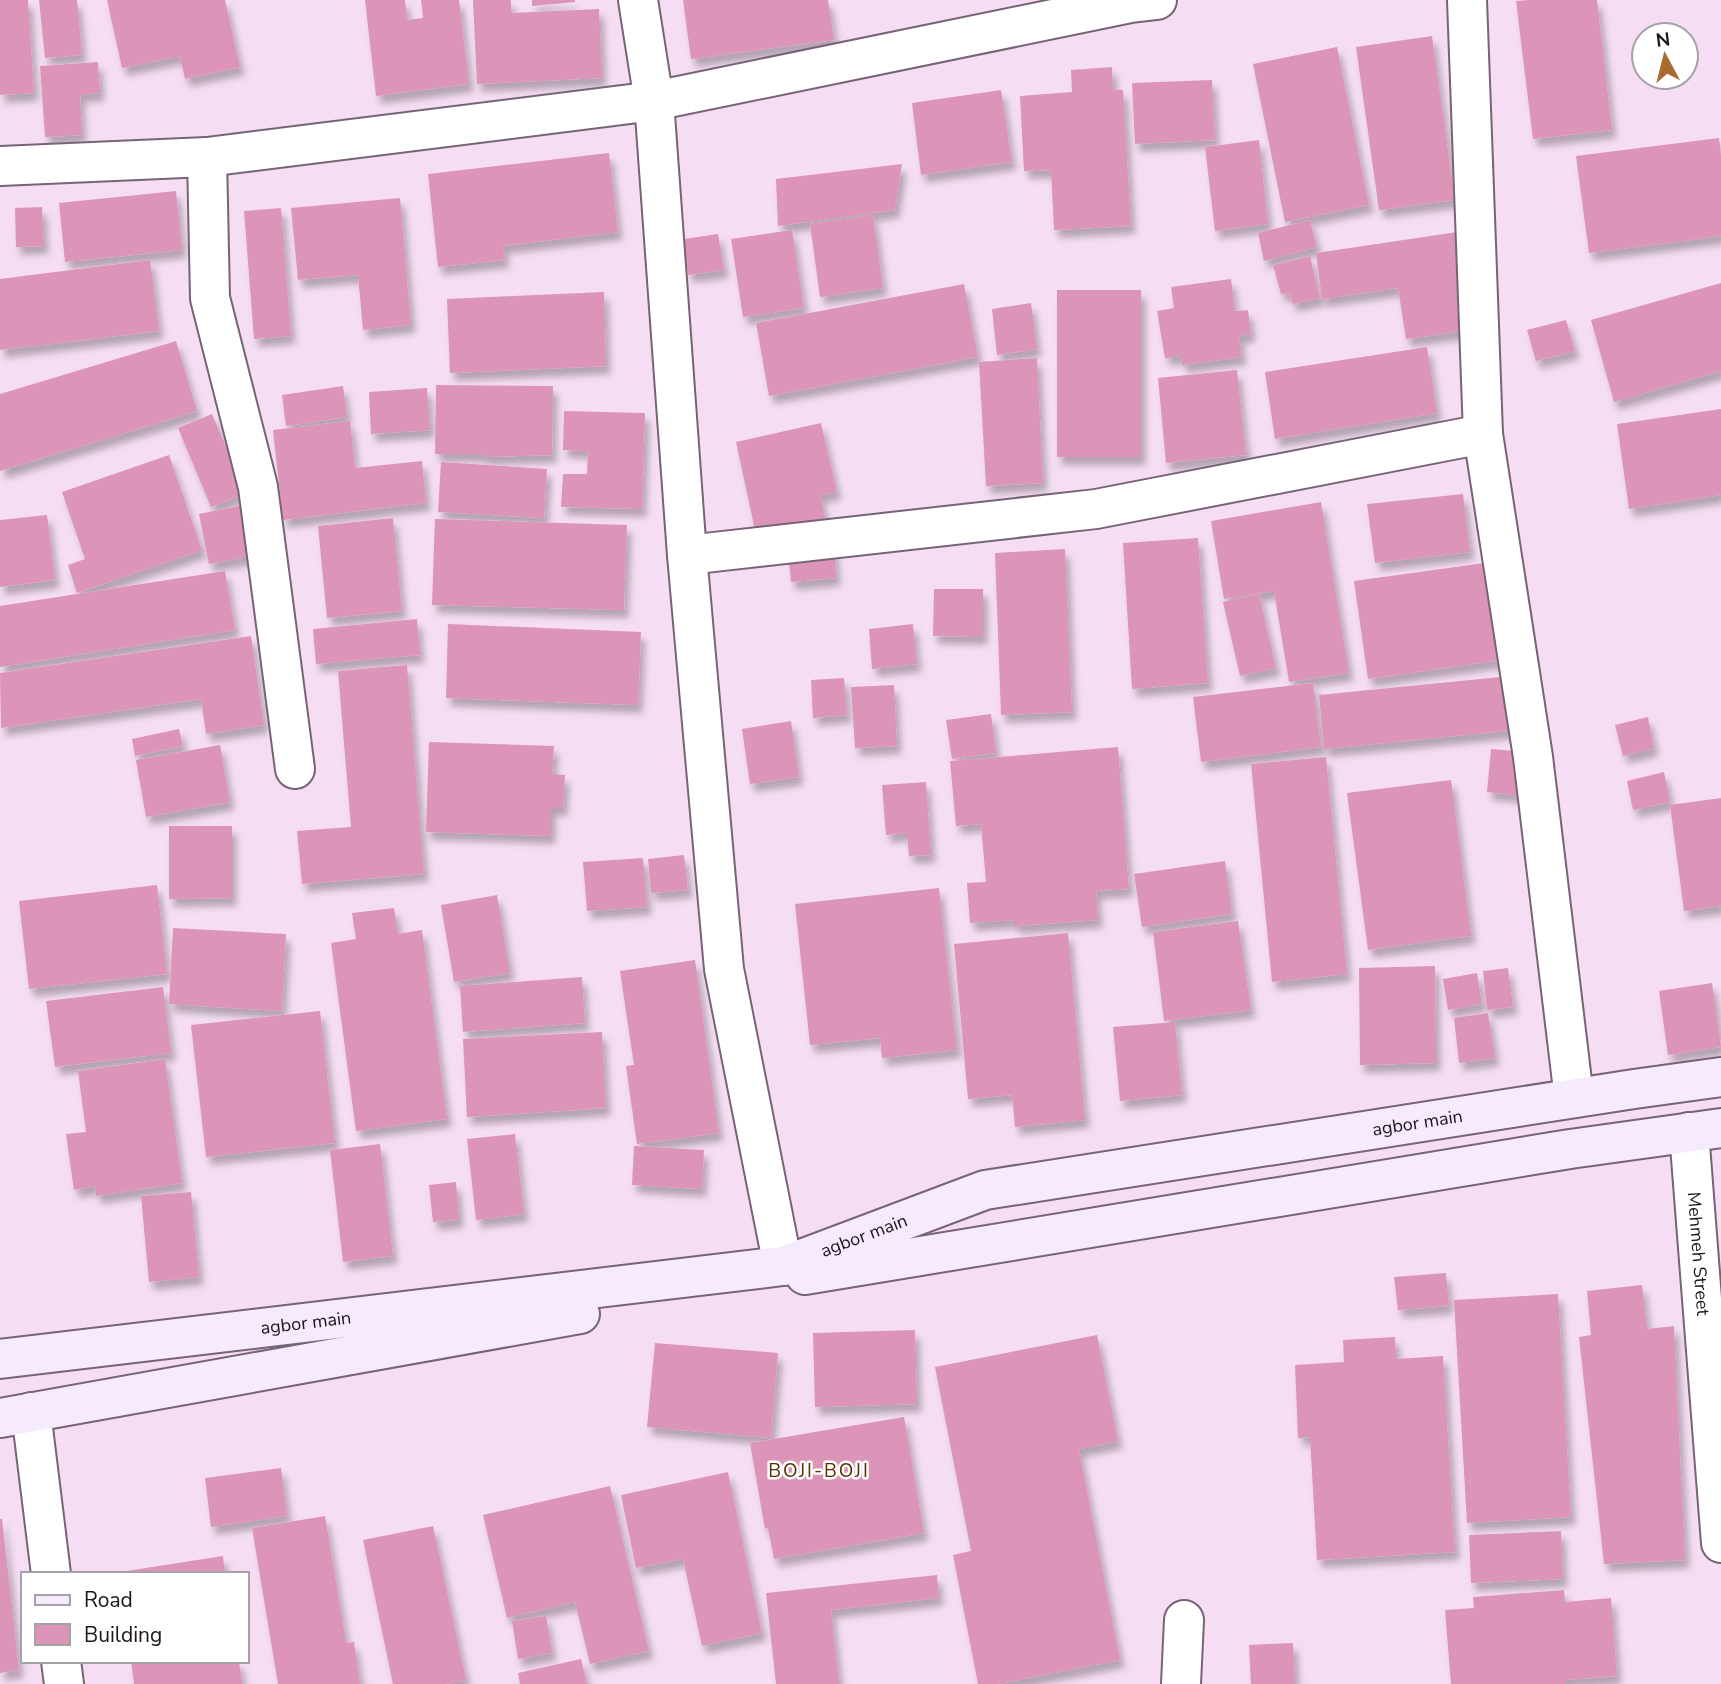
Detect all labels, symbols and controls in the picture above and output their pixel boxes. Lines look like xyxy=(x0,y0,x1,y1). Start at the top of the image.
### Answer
north arrow xyxy=(1630,21,1700,91)
text: N xyxy=(1654,26,1672,54)
street label: agbor main xyxy=(1371,1104,1464,1142)
street label: Mehmeh Street xyxy=(1682,1191,1715,1317)
street label: agbor main xyxy=(817,1208,911,1263)
street label: agbor main xyxy=(259,1305,353,1340)
district label: BOJI-BOJI xyxy=(768,1458,870,1484)
legend xyxy=(21,1572,248,1663)
text: Road xyxy=(84,1586,133,1614)
text: Building xyxy=(84,1621,162,1649)

